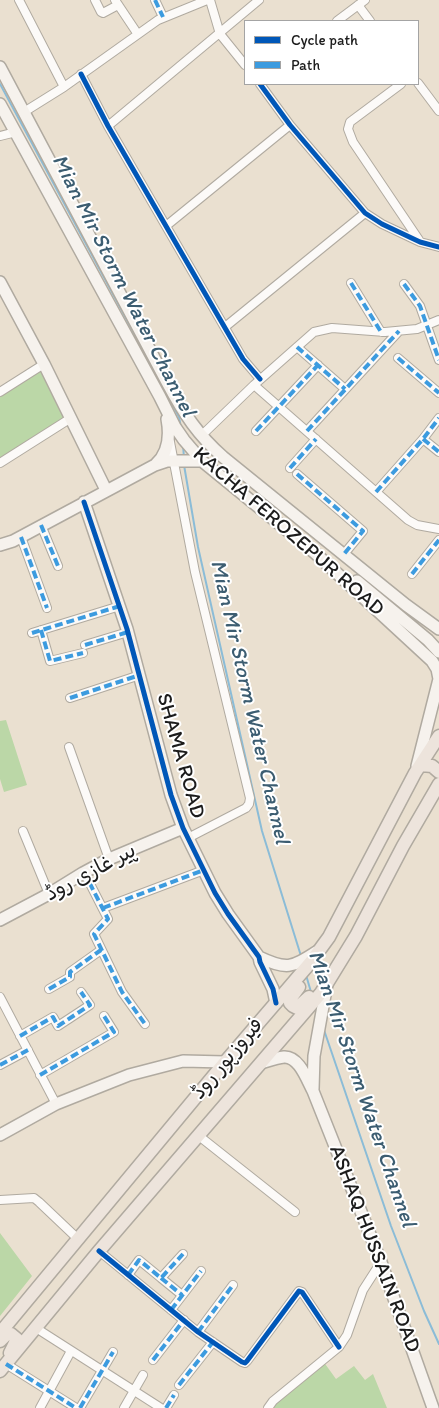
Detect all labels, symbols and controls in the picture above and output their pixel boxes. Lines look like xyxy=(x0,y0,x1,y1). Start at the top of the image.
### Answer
legend xyxy=(244,20,419,85)
text: Cycle path xyxy=(291,31,358,49)
text: Path xyxy=(291,56,320,74)
water label: Mian Mir Storm Water Channel xyxy=(45,150,201,422)
street label: KACHA FEROZEPUR ROAD xyxy=(187,442,389,622)
water label: Mian Mir Storm Water Channel xyxy=(203,557,295,847)
street label: SHAMA ROAD xyxy=(150,691,210,821)
street label: پیر غازی روڈ xyxy=(41,839,141,907)
water label: Mian Mir Storm Water Channel xyxy=(301,947,421,1231)
street label: فیروزپور روڈ xyxy=(187,1013,269,1105)
street label: ASHAQ HUSSAIN ROAD xyxy=(323,1142,425,1356)

